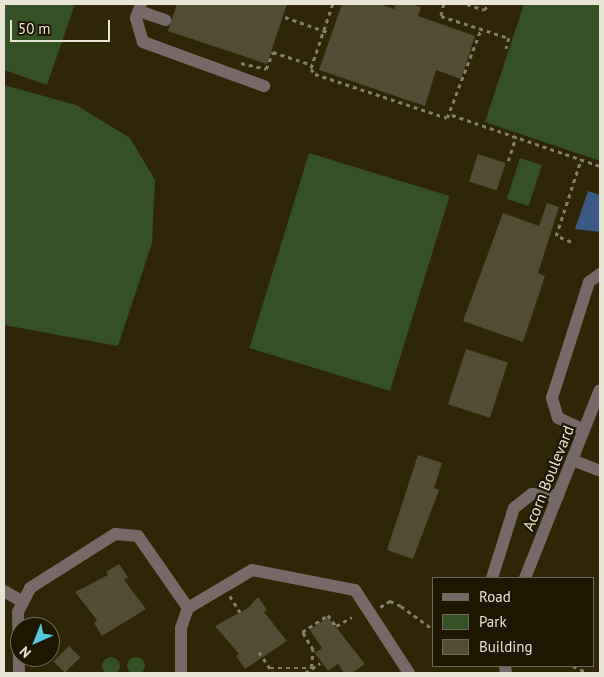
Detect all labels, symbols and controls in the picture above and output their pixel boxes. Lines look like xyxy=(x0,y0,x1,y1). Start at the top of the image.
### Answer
scale bar xyxy=(12,10,112,42)
text: 50 m xyxy=(18,19,51,38)
street label: Acorn Boulevard xyxy=(518,423,578,533)
legend xyxy=(432,577,594,667)
text: Road xyxy=(479,587,511,606)
text: Park xyxy=(479,612,507,631)
north arrow xyxy=(10,617,60,667)
text: Building xyxy=(479,637,533,656)
text: N xyxy=(16,642,35,662)

